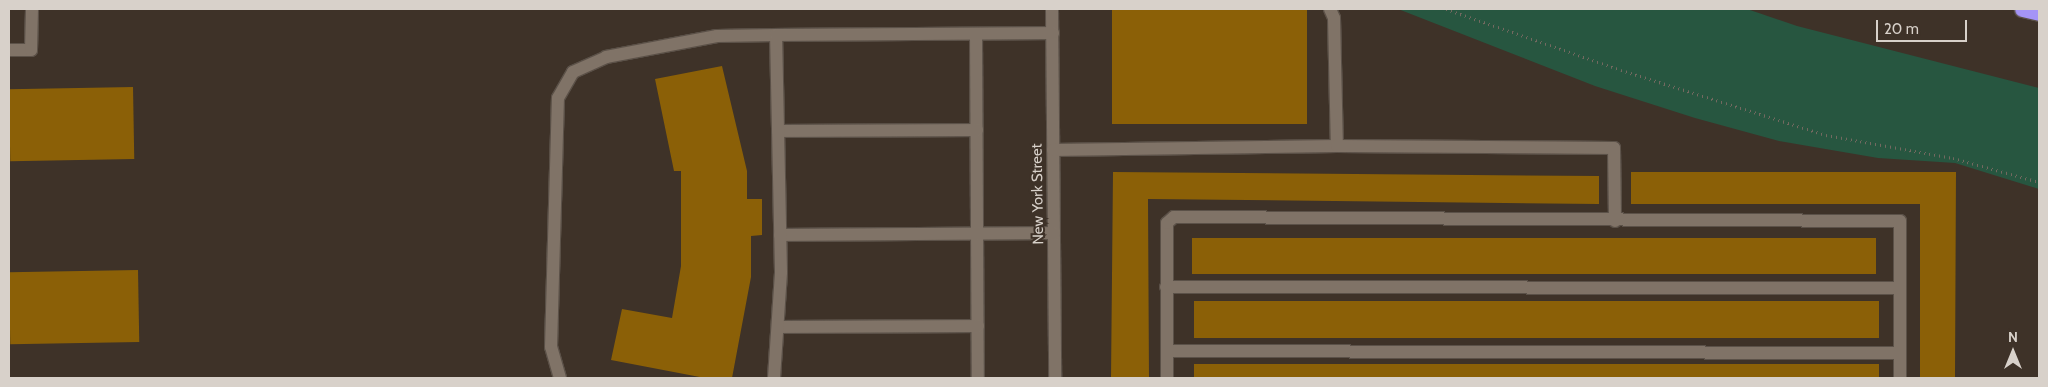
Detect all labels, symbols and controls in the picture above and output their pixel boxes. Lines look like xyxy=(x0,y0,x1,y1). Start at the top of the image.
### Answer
scale bar xyxy=(1878,10,1969,42)
text: 20 m xyxy=(1884,20,1919,38)
street label: New York Street xyxy=(1028,143,1048,245)
north arrow xyxy=(1988,327,2038,377)
text: N xyxy=(2008,328,2018,346)

